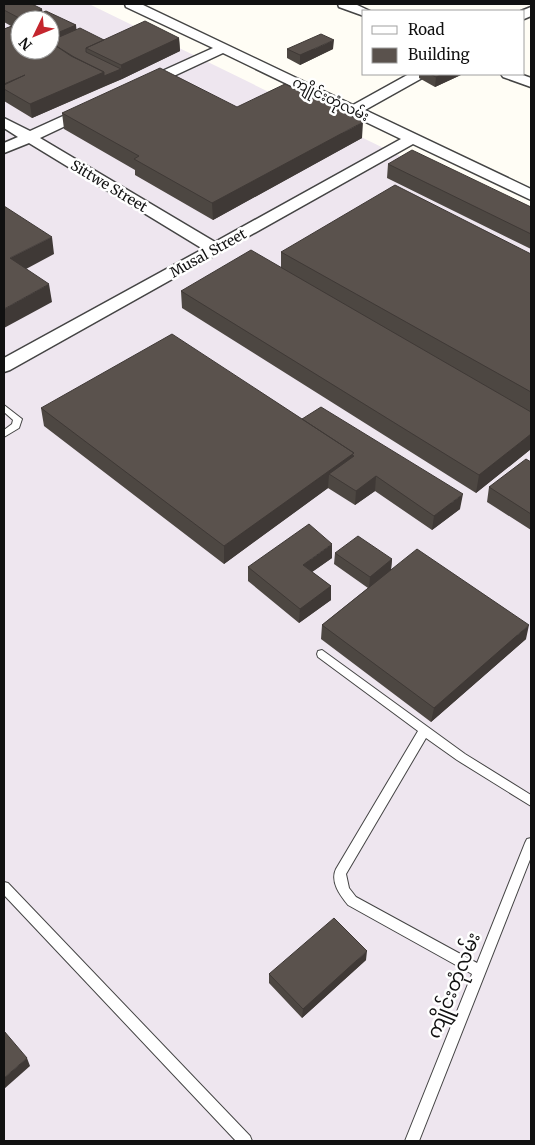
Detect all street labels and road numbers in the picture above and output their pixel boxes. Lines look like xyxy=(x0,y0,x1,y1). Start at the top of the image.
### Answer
street label: ကျိုင်းတုံလမ်း xyxy=(289,72,373,128)
street label: Sittwe Street xyxy=(67,156,151,216)
street label: Musal Street xyxy=(167,224,250,281)
street label: ကျိုင်းတုံလမ်း xyxy=(419,928,490,1043)

